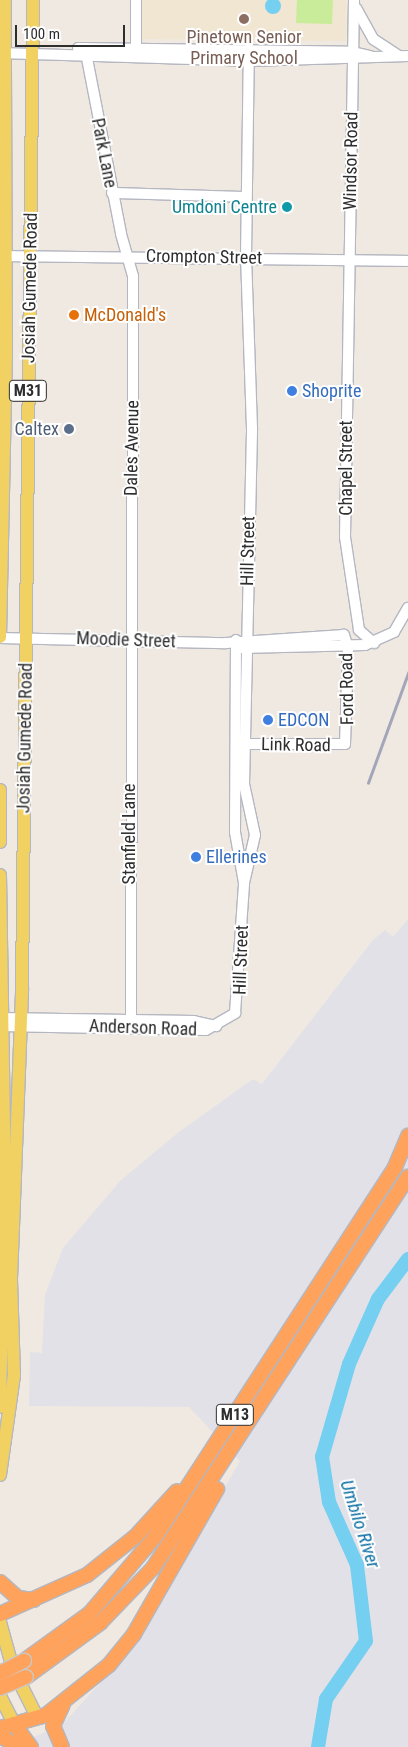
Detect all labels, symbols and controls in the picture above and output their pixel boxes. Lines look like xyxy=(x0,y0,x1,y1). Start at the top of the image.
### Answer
marker: Pinetown Senior Primary School xyxy=(238,13,250,25)
scale bar xyxy=(18,15,128,47)
text: 100 m xyxy=(23,25,60,43)
place label: Pinetown Senior Primary School xyxy=(186,27,302,70)
street label: Windsor Road xyxy=(339,112,363,210)
street label: Park Lane xyxy=(87,116,121,190)
place label: Umdoni Centre xyxy=(172,196,277,218)
marker: Umdoni Centre xyxy=(281,201,293,213)
street label: Josiah Gumede Road xyxy=(18,213,42,363)
street label: Crompton Street xyxy=(146,245,262,269)
place label: McDonald's xyxy=(84,304,166,326)
marker: McDonald's xyxy=(68,309,80,321)
road number: M31 xyxy=(8,378,48,404)
place label: Shoprite xyxy=(302,380,361,402)
marker: Shoprite xyxy=(286,385,298,397)
street label: Dales Avenue xyxy=(120,400,144,496)
place label: Caltex xyxy=(14,418,59,440)
street label: Chapel Street xyxy=(335,420,357,516)
marker: Caltex xyxy=(63,423,75,435)
street label: Hill Street xyxy=(237,516,259,586)
street label: Moodie Street xyxy=(76,627,176,653)
street label: Ford Road xyxy=(336,653,358,725)
street label: Josiah Gumede Road xyxy=(13,663,37,813)
place label: EDCON xyxy=(278,709,329,731)
marker: EDCON xyxy=(262,714,274,726)
street label: Link Road xyxy=(261,734,331,756)
street label: Stanfield Lane xyxy=(118,784,140,884)
place label: Ellerines xyxy=(206,846,267,868)
marker: Ellerines xyxy=(190,851,202,863)
street label: Hill Street xyxy=(229,925,253,995)
street label: Anderson Road xyxy=(89,1015,197,1041)
road number: M13 xyxy=(215,1402,255,1428)
water label: Umbilo River xyxy=(335,1477,385,1571)

